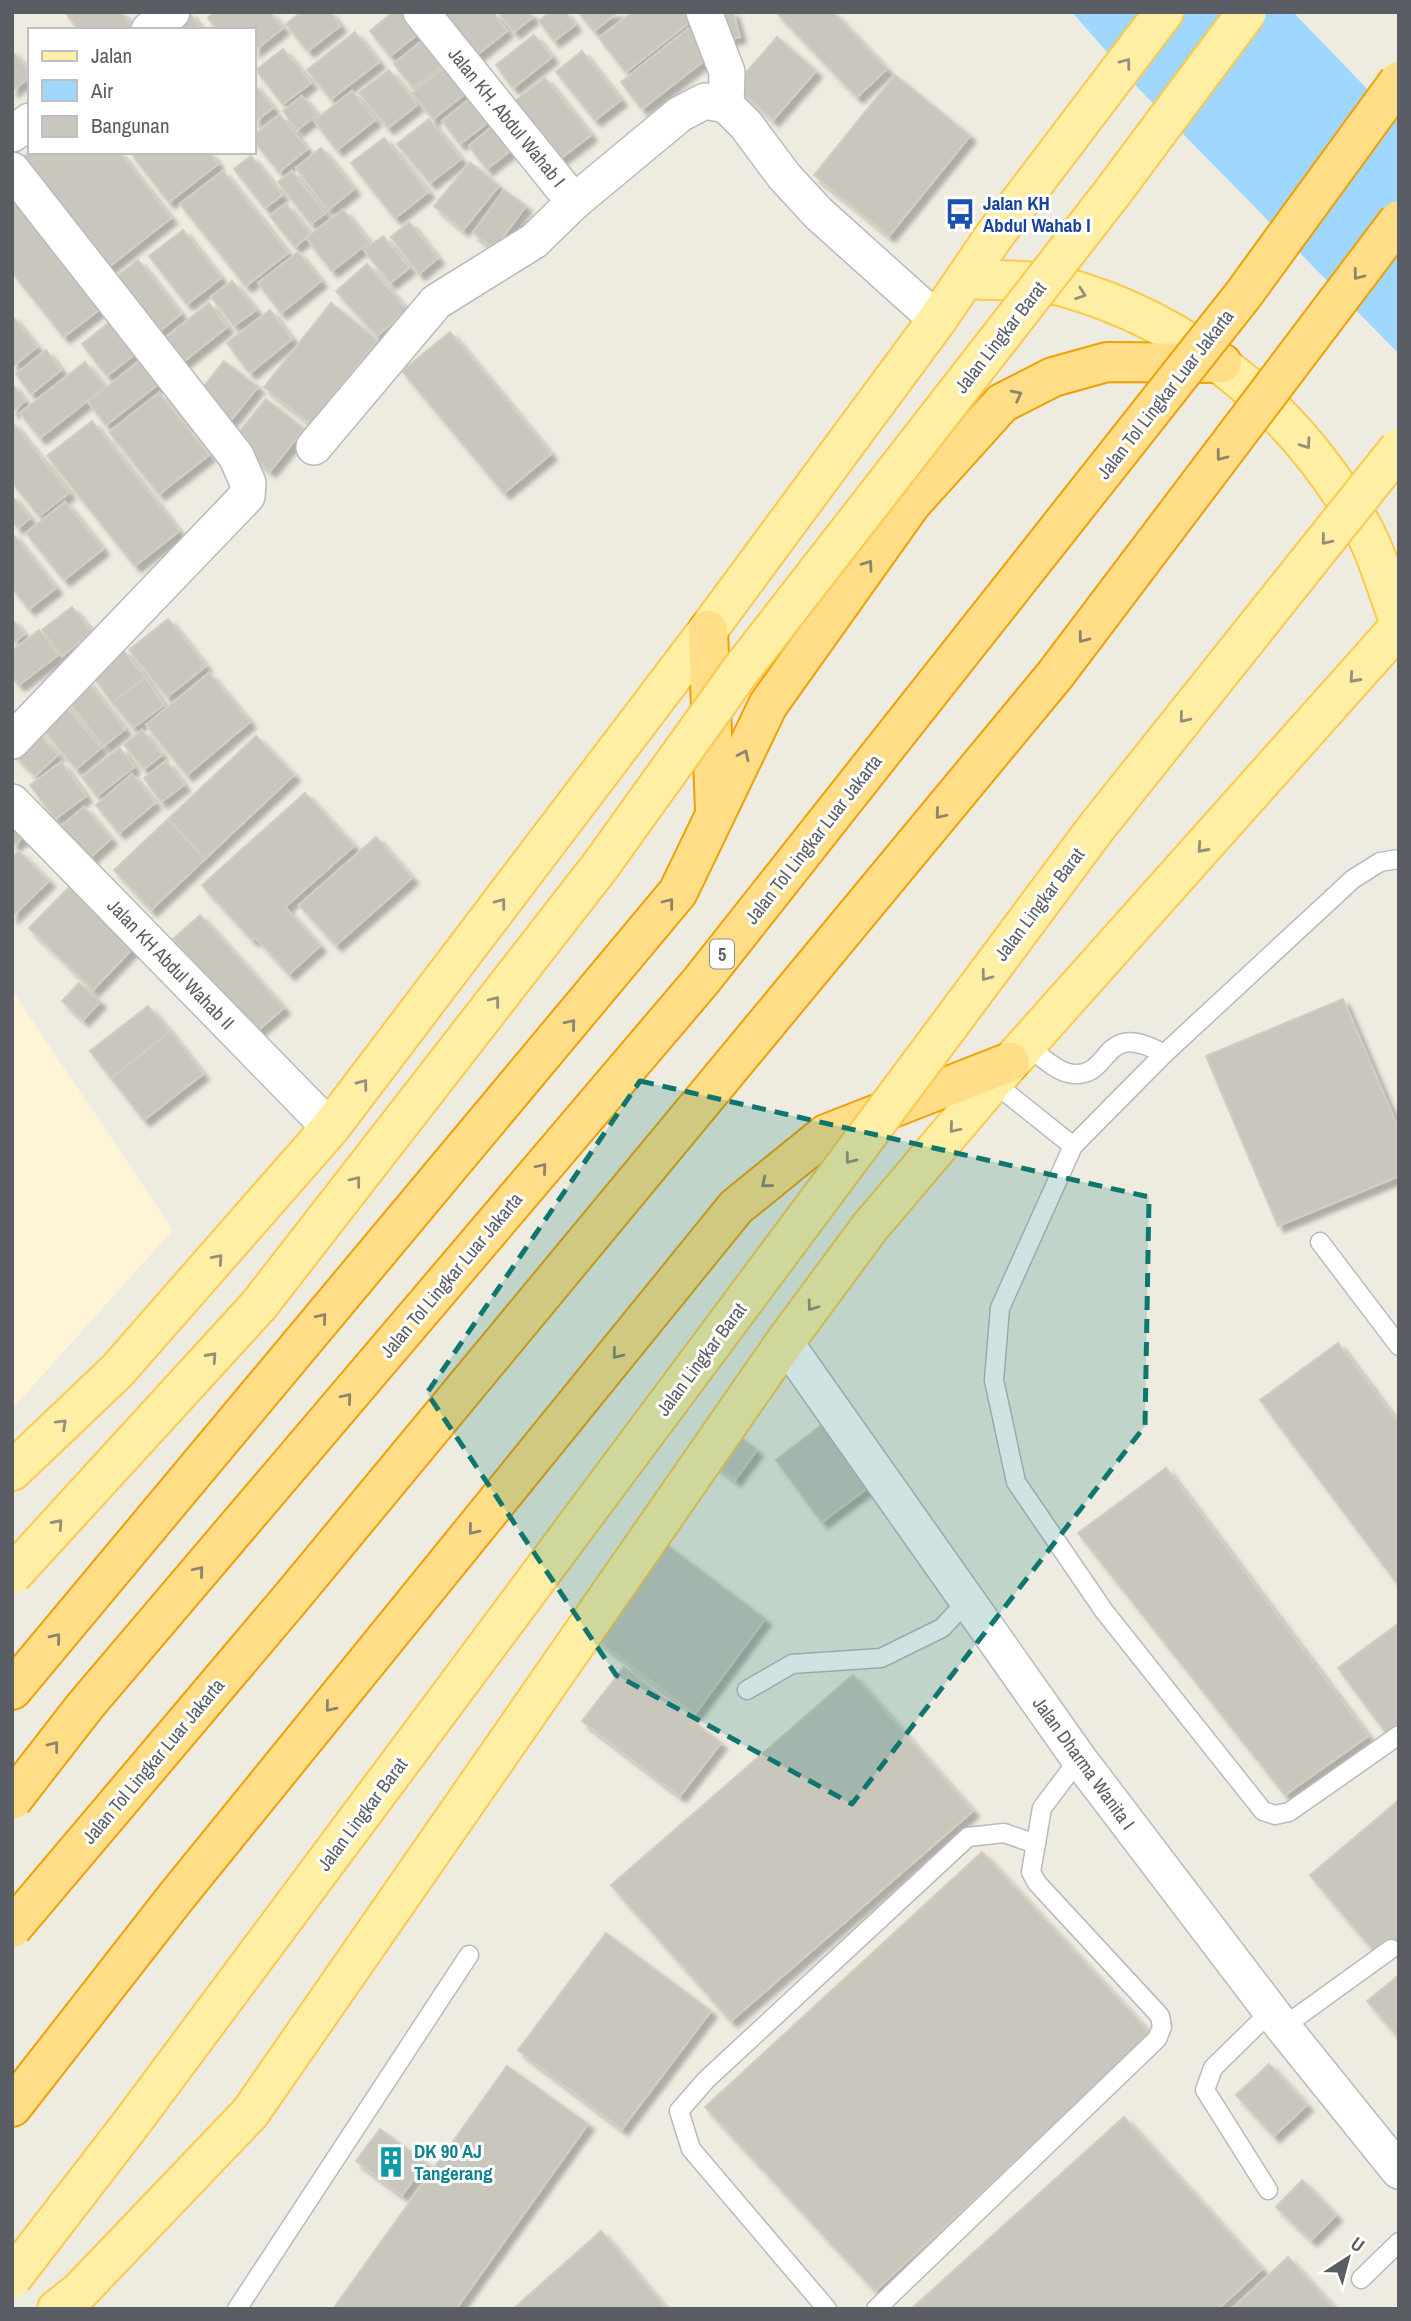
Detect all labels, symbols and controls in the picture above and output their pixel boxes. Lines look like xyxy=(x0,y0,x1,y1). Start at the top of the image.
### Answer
legend xyxy=(28,28,256,154)
text: Jalan xyxy=(91,41,132,70)
street label: Jalan KH. Abdul Wahab I xyxy=(443,42,571,192)
one-way arrow xyxy=(1118,58,1130,71)
text: Air xyxy=(90,76,113,105)
text: Bangunan xyxy=(91,111,170,140)
place label: Jalan KH Abdul Wahab I xyxy=(983,190,1091,238)
bus stop icon: Jalan KH Abdul Wahab I xyxy=(943,197,977,231)
one-way arrow xyxy=(1353,267,1366,279)
street label: Jalan Lingkar Barat xyxy=(948,275,1052,398)
one-way arrow xyxy=(1074,286,1086,300)
street label: Jalan Tol Lingkar Luar Jakarta xyxy=(1091,304,1240,484)
one-way arrow xyxy=(1010,390,1022,404)
one-way arrow xyxy=(1298,436,1310,449)
one-way arrow xyxy=(1216,448,1229,461)
one-way arrow xyxy=(1321,533,1334,545)
one-way arrow xyxy=(860,560,872,573)
one-way arrow xyxy=(1079,630,1092,643)
one-way arrow xyxy=(1349,670,1362,683)
one-way arrow xyxy=(1179,710,1192,723)
street label: Jalan Tol Lingkar Luar Jakarta xyxy=(739,749,888,929)
one-way arrow xyxy=(736,750,750,762)
one-way arrow xyxy=(936,806,948,819)
one-way arrow xyxy=(1198,840,1211,853)
street label: Jalan Lingkar Barat xyxy=(988,842,1090,966)
street label: Jalan KH Abdul Wahab II xyxy=(102,893,240,1035)
one-way arrow xyxy=(492,898,505,911)
one-way arrow xyxy=(661,899,673,912)
road number: 5 xyxy=(710,939,734,968)
one-way arrow xyxy=(981,968,994,981)
one-way arrow xyxy=(487,996,500,1009)
one-way arrow xyxy=(562,1019,575,1032)
one-way arrow xyxy=(355,1079,367,1092)
one-way arrow xyxy=(950,1120,962,1133)
one-way arrow xyxy=(846,1151,858,1164)
one-way arrow xyxy=(534,1164,546,1177)
one-way arrow xyxy=(761,1175,774,1187)
one-way arrow xyxy=(347,1176,360,1188)
street label: Jalan Tol Lingkar Luar Jakarta xyxy=(374,1187,528,1363)
one-way arrow xyxy=(210,1254,222,1267)
street label: Jalan Lingkar Barat xyxy=(650,1297,752,1421)
one-way arrow xyxy=(808,1298,820,1310)
one-way arrow xyxy=(314,1314,326,1327)
one-way arrow xyxy=(612,1346,625,1358)
one-way arrow xyxy=(204,1352,216,1365)
one-way arrow xyxy=(339,1393,351,1406)
one-way arrow xyxy=(53,1420,66,1433)
one-way arrow xyxy=(50,1520,63,1533)
one-way arrow xyxy=(469,1523,482,1535)
one-way arrow xyxy=(191,1566,204,1579)
one-way arrow xyxy=(47,1633,60,1645)
street label: Jalan Tol Lingkar Luar Jakarta xyxy=(76,1673,230,1849)
street label: Jalan Dharma Wanita I xyxy=(1027,1691,1141,1835)
one-way arrow xyxy=(326,1698,338,1711)
one-way arrow xyxy=(45,1741,58,1753)
street label: Jalan Lingkar Barat xyxy=(311,1752,413,1876)
place label: DK 90 AJ Tangerang xyxy=(414,2138,493,2186)
building icon: DK 90 AJ Tangerang xyxy=(374,2145,408,2179)
north arrow xyxy=(1313,2223,1383,2293)
text: U xyxy=(1346,2230,1370,2258)

